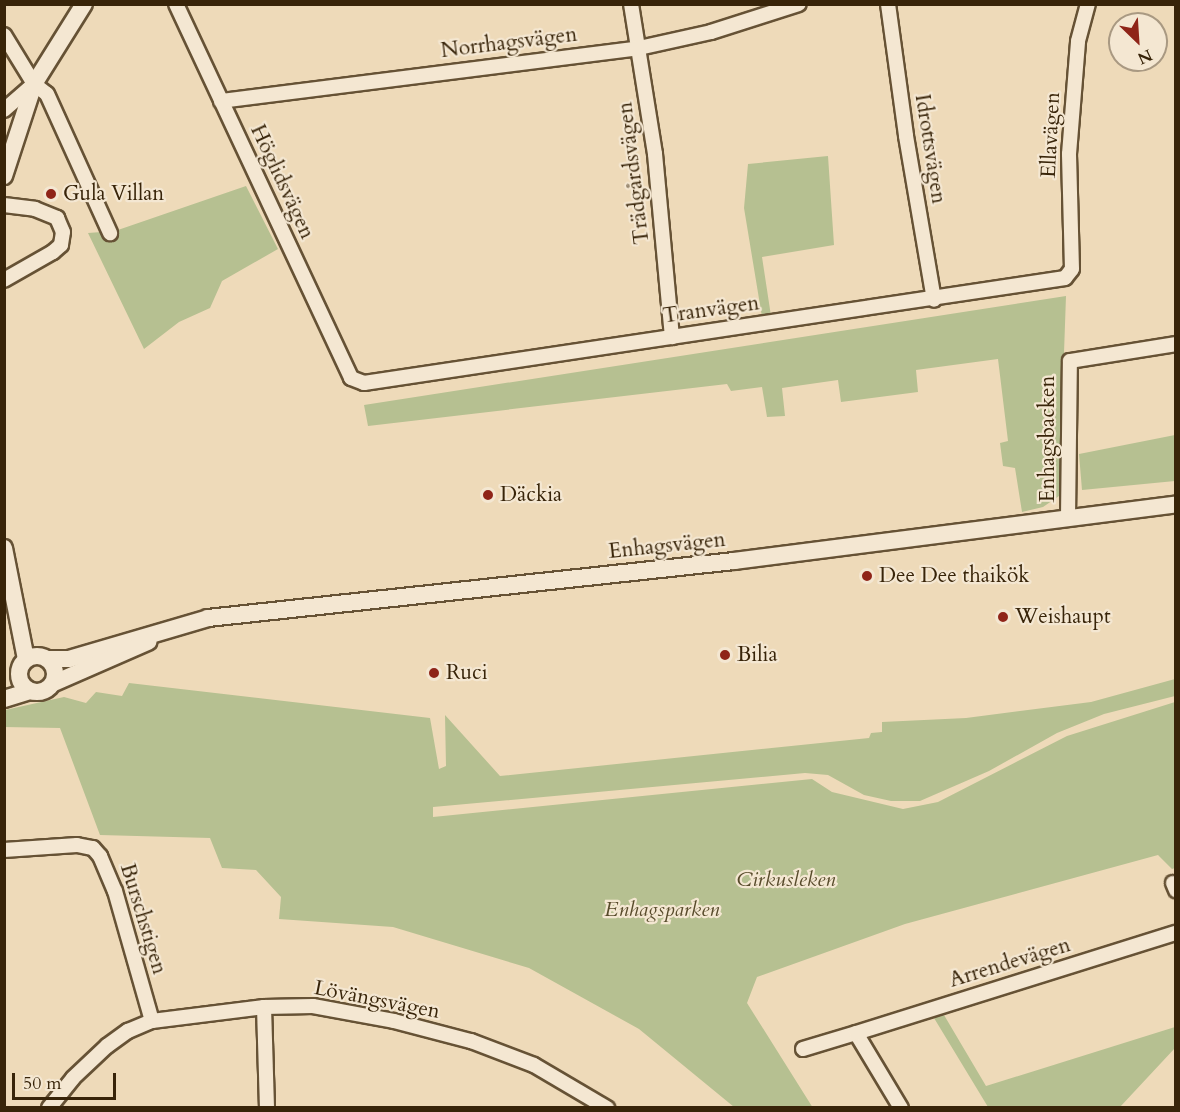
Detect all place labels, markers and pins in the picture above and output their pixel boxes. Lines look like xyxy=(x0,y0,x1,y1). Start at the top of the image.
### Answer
place label: Gula Villan xyxy=(63,181,164,207)
marker: Gula Villan xyxy=(44,187,58,201)
place label: Däckia xyxy=(500,482,562,508)
marker: Däckia xyxy=(481,488,495,502)
place label: Dee Dee thaikök xyxy=(879,563,1030,589)
marker: Dee Dee thaikök xyxy=(860,569,874,583)
place label: Weishaupt xyxy=(1015,604,1111,630)
marker: Weishaupt xyxy=(996,610,1010,624)
place label: Bilia xyxy=(737,642,778,668)
marker: Bilia xyxy=(718,648,732,662)
place label: Ruci xyxy=(446,660,488,686)
marker: Ruci xyxy=(427,666,441,680)

